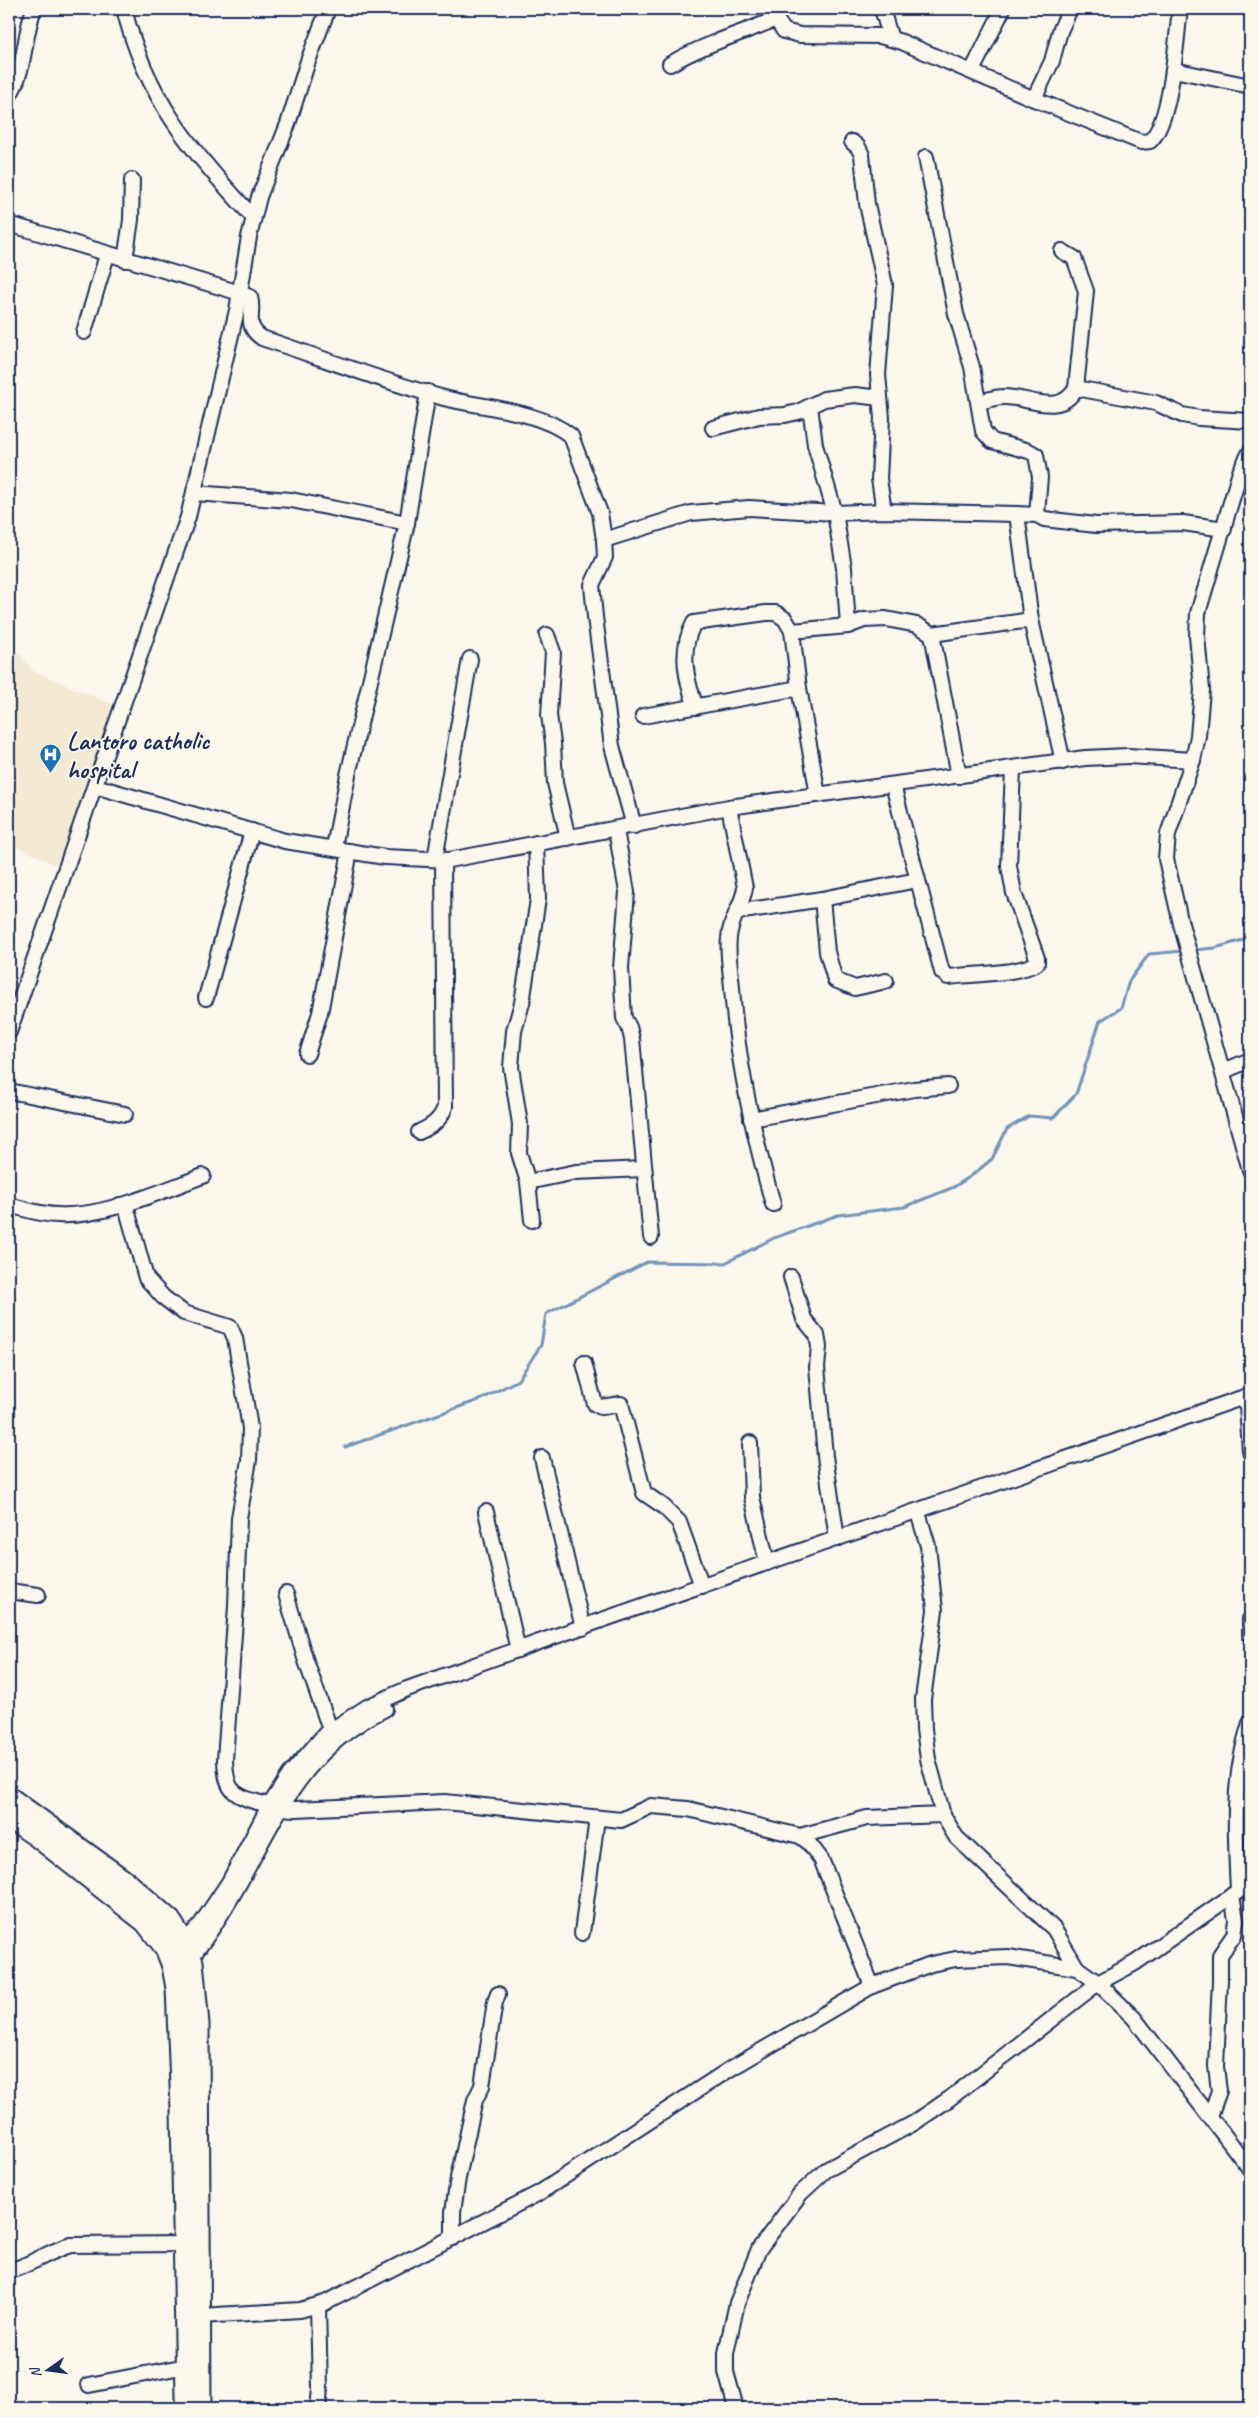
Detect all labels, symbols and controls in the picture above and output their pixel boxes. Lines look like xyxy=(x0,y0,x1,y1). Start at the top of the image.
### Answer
place label: Lantoro catholic hospital xyxy=(67,725,210,786)
hospital icon: Lantoro catholic hospital xyxy=(39,743,63,774)
north arrow xyxy=(22,2344,72,2394)
text: N xyxy=(26,2365,45,2379)

